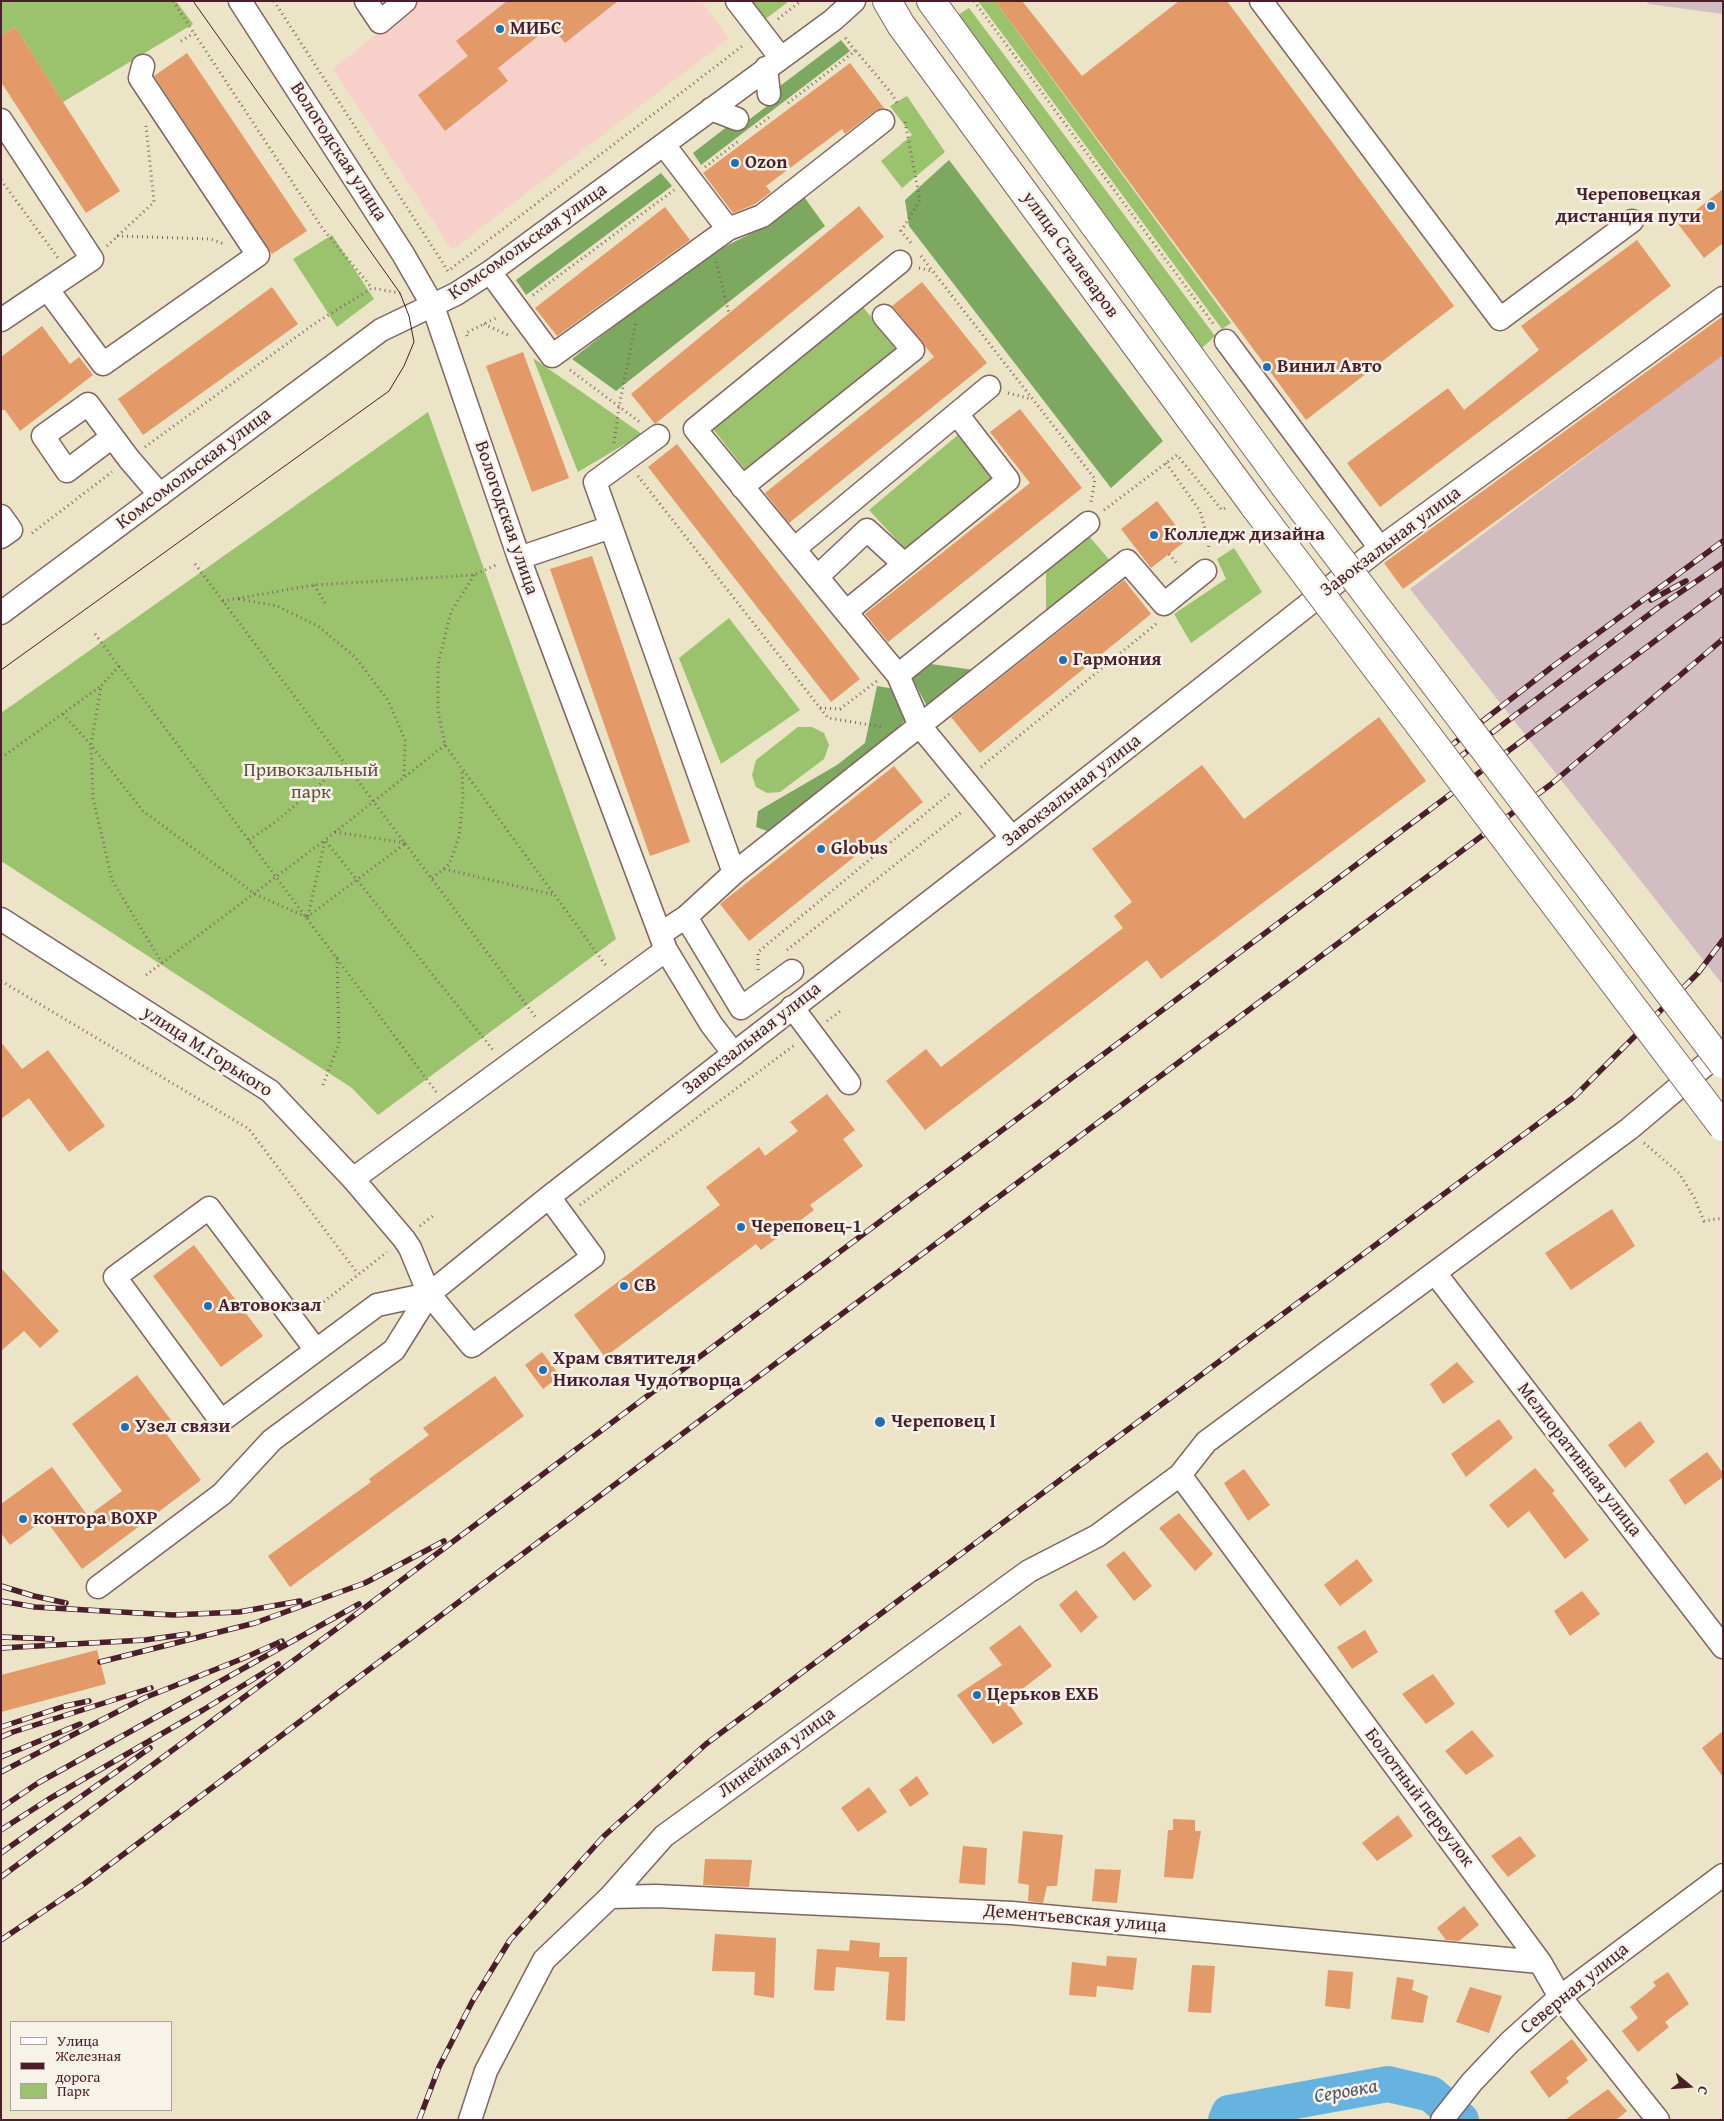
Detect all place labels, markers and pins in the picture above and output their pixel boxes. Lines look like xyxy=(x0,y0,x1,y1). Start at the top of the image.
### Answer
place label: МИБС xyxy=(510,18,562,40)
marker: МИБС xyxy=(494,23,506,35)
place label: Ozon xyxy=(745,152,787,174)
marker: Ozon xyxy=(729,157,741,169)
place label: Череповецкая дистанция пути xyxy=(1555,184,1701,228)
marker: Череповецкая дистанция пути xyxy=(1705,200,1717,212)
place label: Винил Авто xyxy=(1277,356,1382,378)
marker: Винил Авто xyxy=(1261,361,1273,373)
place label: Колледж дизайна xyxy=(1164,524,1325,546)
marker: Колледж дизайна xyxy=(1148,529,1160,541)
place label: Гармония xyxy=(1073,649,1161,671)
marker: Гармония xyxy=(1057,654,1069,666)
place label: Globus xyxy=(831,838,888,860)
marker: Globus xyxy=(815,843,827,855)
place label: Череповец-1 xyxy=(751,1216,862,1238)
marker: Череповец-1 xyxy=(735,1221,747,1233)
place label: СВ xyxy=(634,1275,656,1297)
marker: СВ xyxy=(618,1280,630,1292)
place label: Автовокзал xyxy=(218,1295,321,1317)
marker: Автовокзал xyxy=(202,1300,214,1312)
place label: Храм святителя Николая Чудотворца xyxy=(553,1348,741,1392)
marker: Храм святителя Николая Чудотворца xyxy=(537,1364,549,1376)
place label: Череповец I xyxy=(891,1411,996,1433)
marker: Череповец I xyxy=(873,1415,887,1429)
place label: Узел связи xyxy=(135,1416,230,1438)
marker: Узел связи xyxy=(119,1421,131,1433)
place label: контора ВОХР xyxy=(33,1508,157,1530)
marker: контора ВОХР xyxy=(17,1513,29,1525)
place label: Церьков ЕХБ xyxy=(987,1684,1099,1706)
marker: Церьков ЕХБ xyxy=(971,1689,983,1701)

